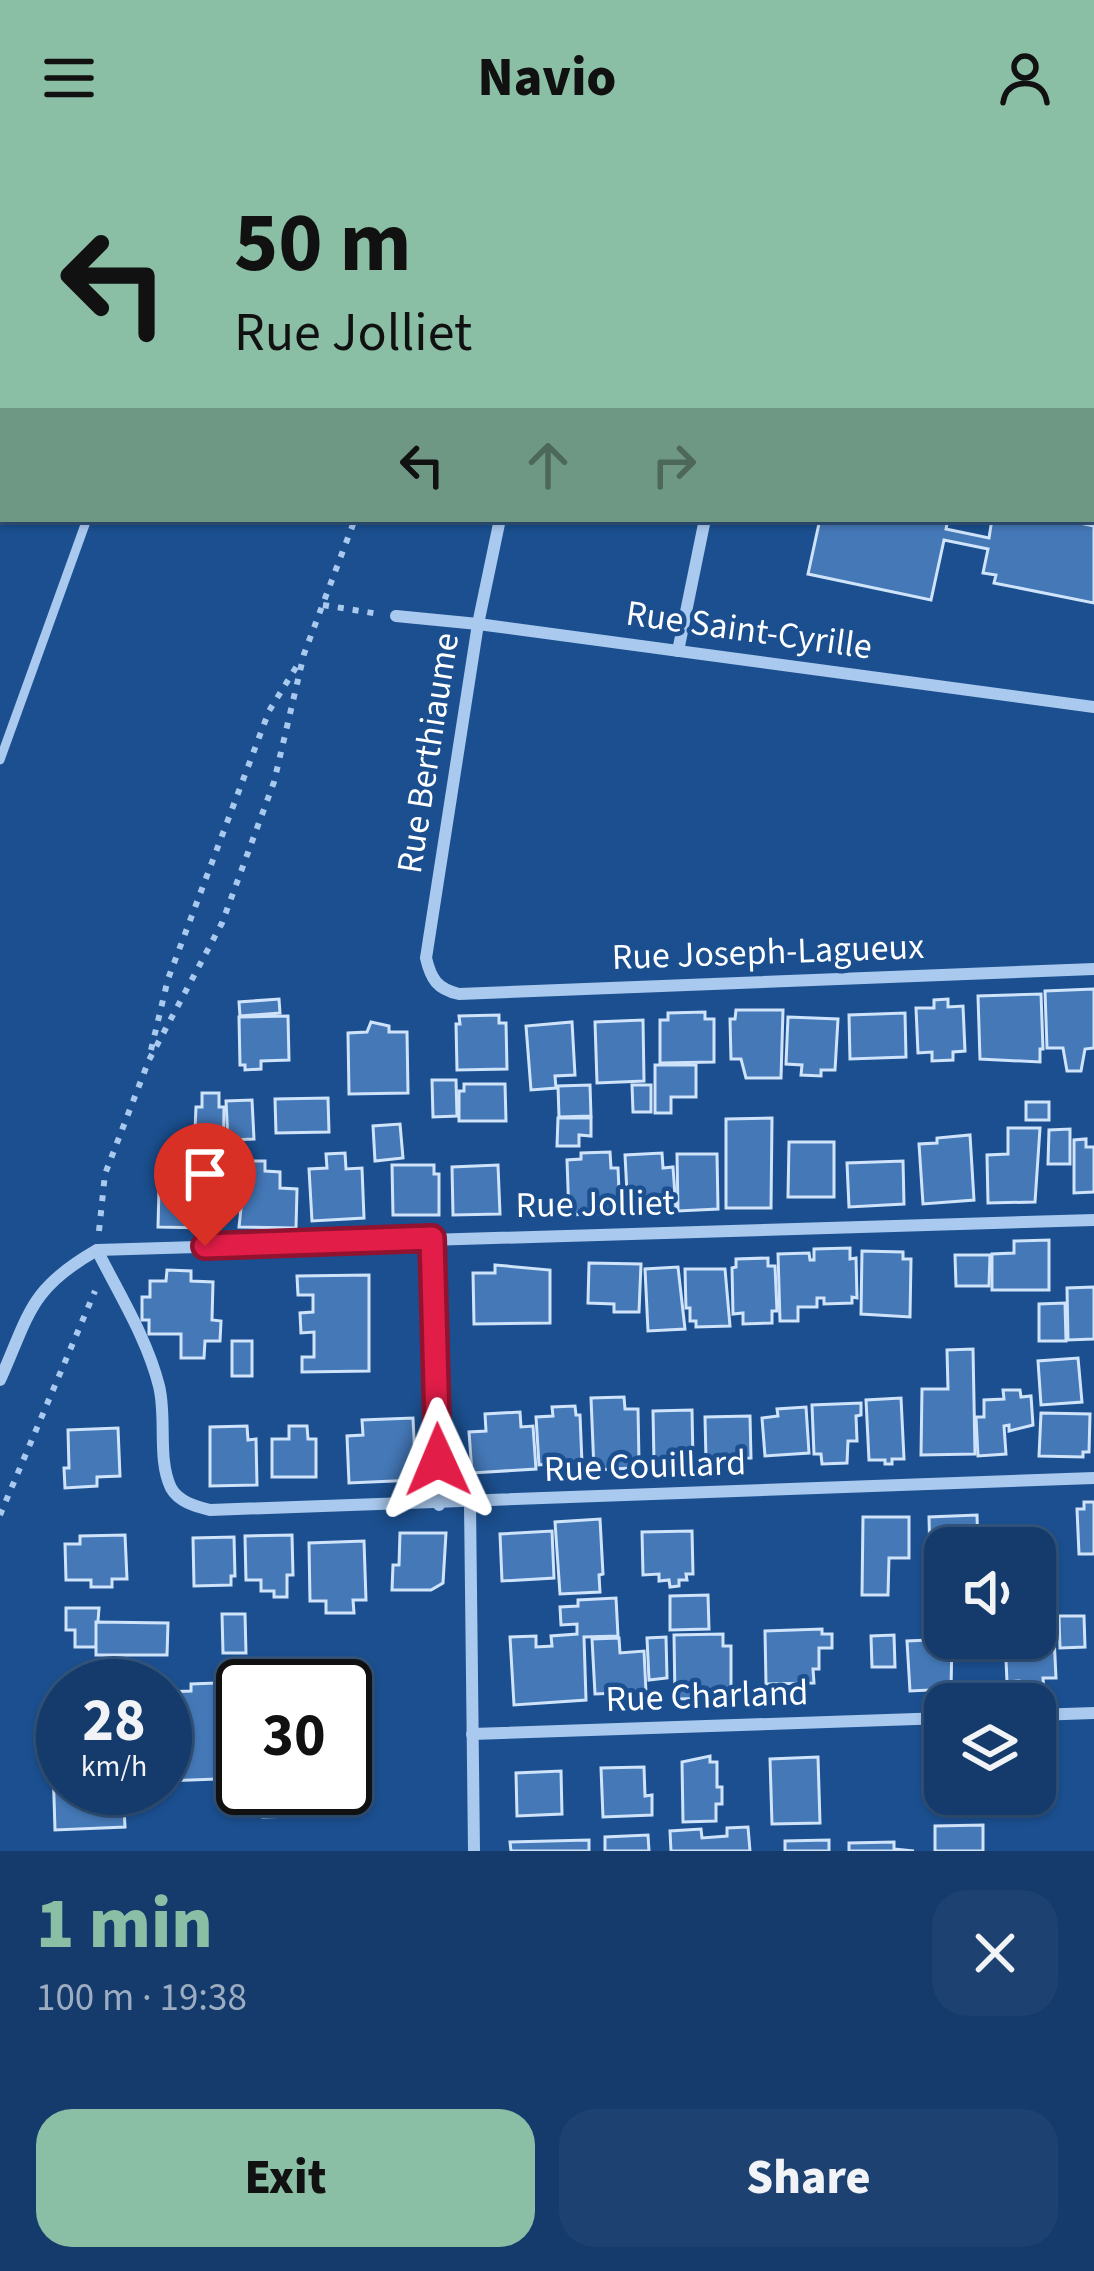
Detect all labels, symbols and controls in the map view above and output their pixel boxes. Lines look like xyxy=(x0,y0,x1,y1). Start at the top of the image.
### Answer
text: Navio xyxy=(478,40,617,117)
icon: menu xyxy=(36,45,102,111)
icon: person xyxy=(992,45,1058,111)
text: 50 m xyxy=(234,184,412,304)
icon: left xyxy=(36,204,192,360)
text: Rue Jolliet xyxy=(234,295,472,372)
icon: left xyxy=(389,432,455,498)
icon: ahead xyxy=(515,432,581,498)
icon: right xyxy=(641,432,707,498)
street label: Rue Saint-Cyrille xyxy=(623,587,875,673)
street label: Rue Berthiaume xyxy=(384,629,472,877)
street label: Rue Joseph-Lagueux xyxy=(611,921,925,983)
pin xyxy=(154,1123,256,1246)
icon: arrive xyxy=(172,1141,238,1207)
street label: Rue Jolliet xyxy=(515,1177,675,1231)
position arrow xyxy=(375,1397,501,1523)
street label: Rue Couillard xyxy=(543,1437,747,1495)
map controls xyxy=(924,1527,1056,1815)
button: sound xyxy=(924,1527,1056,1659)
speed limit sign: 30 xyxy=(216,1659,372,1815)
street label: Rue Charland xyxy=(605,1667,809,1725)
text: 28 xyxy=(82,1679,146,1764)
button: layers xyxy=(924,1683,1056,1815)
text: km/h xyxy=(81,1745,147,1788)
text: 1 min xyxy=(36,1873,213,1976)
button: close xyxy=(932,1890,1058,2016)
text: 100 m · 19:38 xyxy=(36,1970,247,2026)
button: Exit xyxy=(36,2109,535,2247)
button: Share xyxy=(559,2109,1058,2247)

